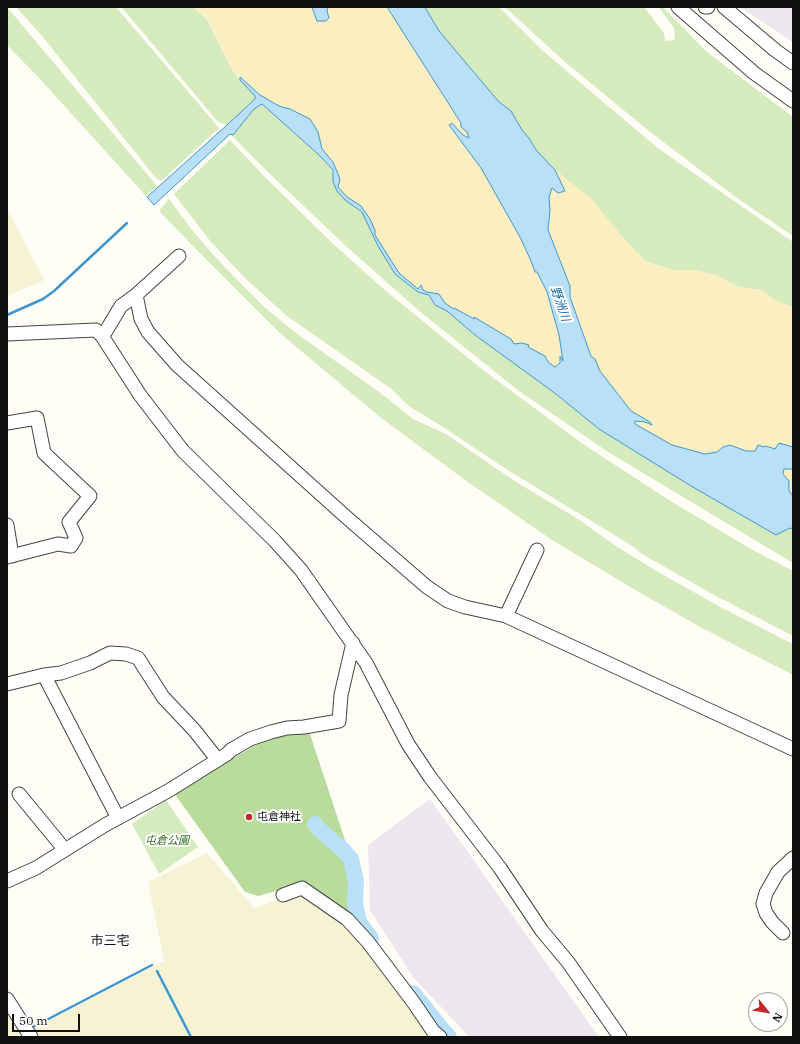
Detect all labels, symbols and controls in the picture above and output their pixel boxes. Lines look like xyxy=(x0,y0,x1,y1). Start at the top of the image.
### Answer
water label: 野洲川 xyxy=(547,285,573,323)
place label: 屯倉神社 xyxy=(257,810,301,824)
marker: 屯倉神社 xyxy=(244,812,254,822)
park label: 屯倉公園 xyxy=(145,834,189,848)
district label: 市三宅 xyxy=(91,933,129,949)
north arrow xyxy=(748,992,788,1032)
scale bar xyxy=(14,1006,82,1032)
text: N xyxy=(769,1010,786,1025)
text: 50 m xyxy=(19,1013,48,1028)

